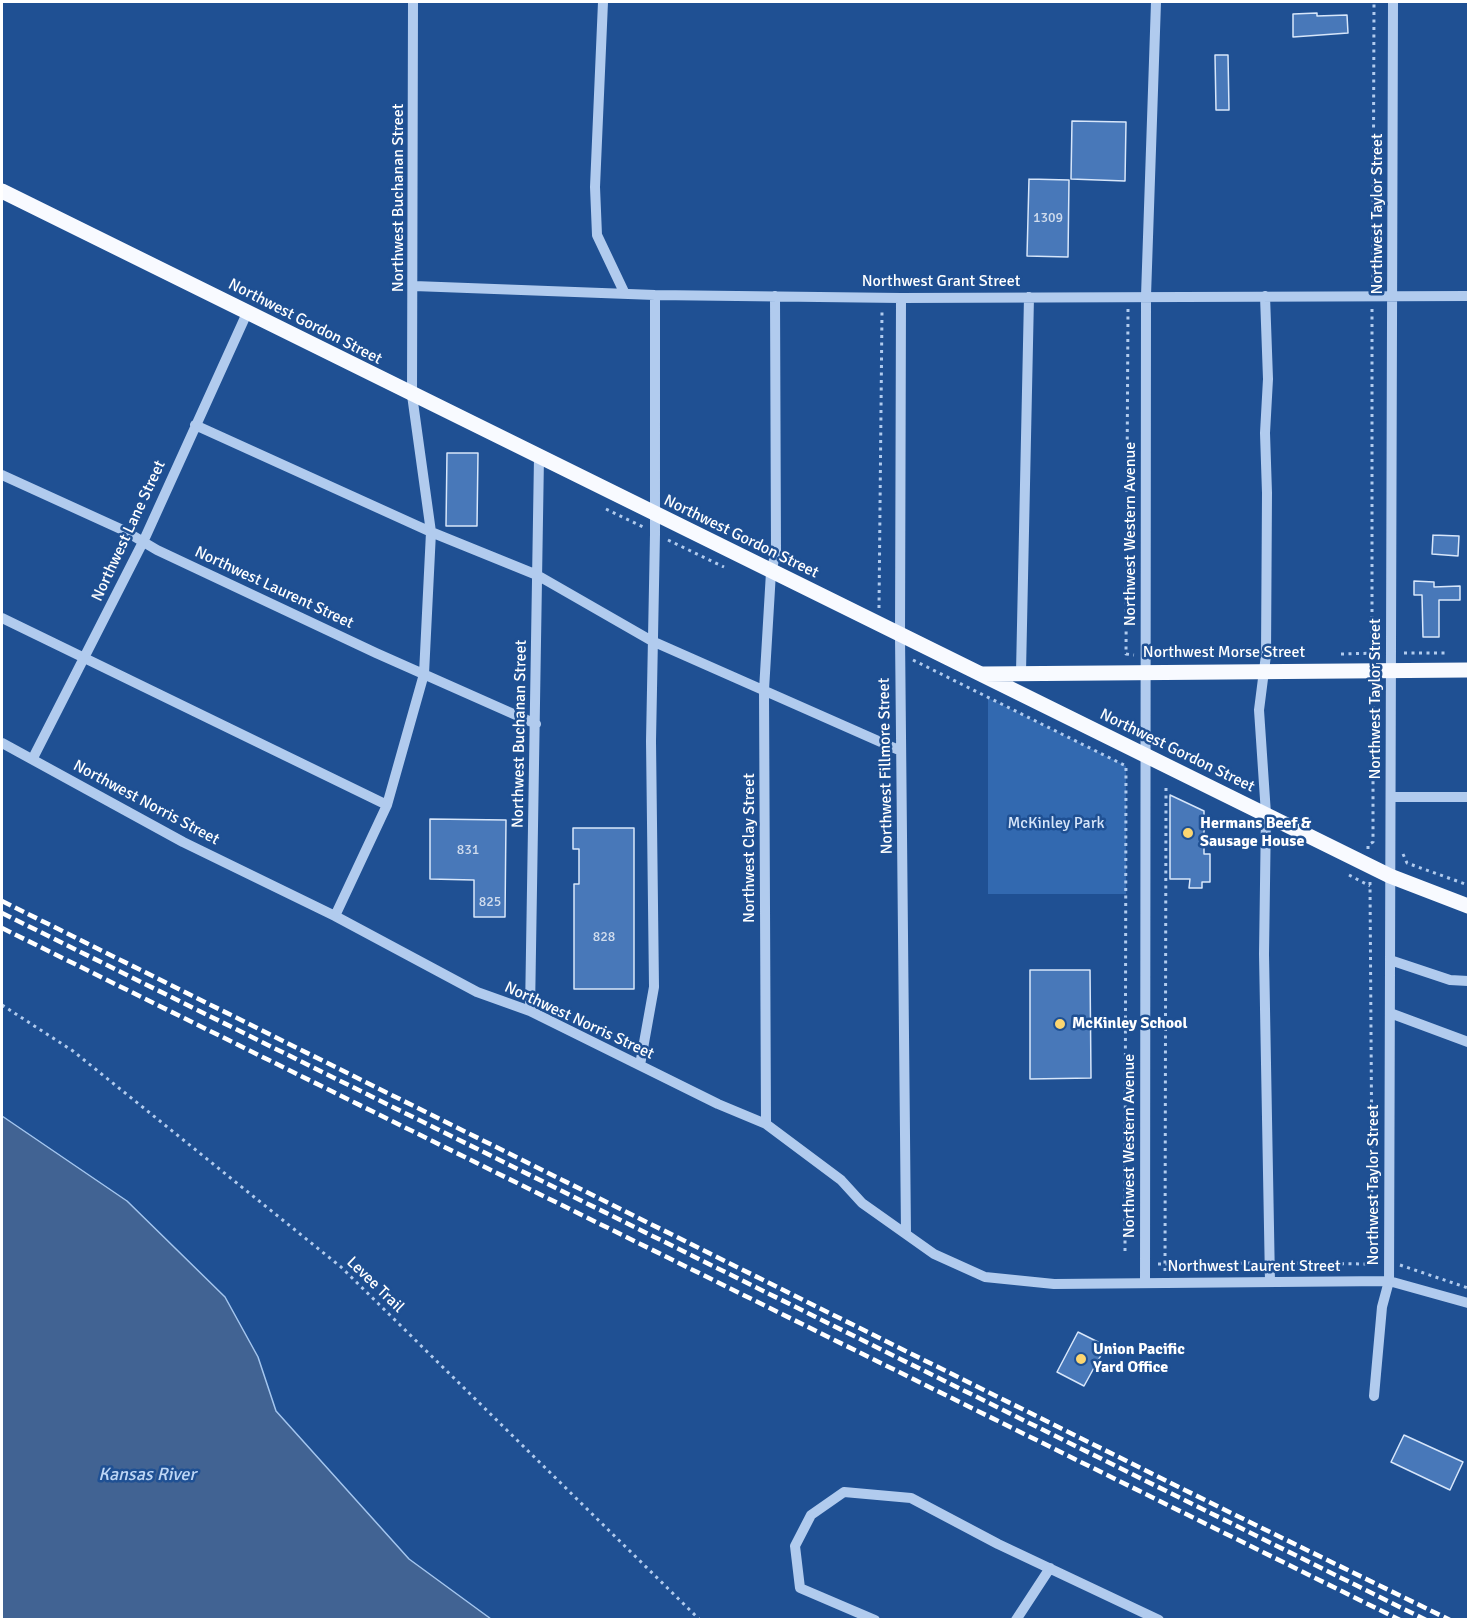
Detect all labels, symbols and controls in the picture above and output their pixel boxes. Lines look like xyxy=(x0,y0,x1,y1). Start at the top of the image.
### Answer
street label: Northwest Buchanan Street xyxy=(389,104,409,292)
street label: Northwest Taylor Street xyxy=(1368,134,1388,294)
house number: 1309 xyxy=(1033,210,1063,226)
street label: Northwest Grant Street xyxy=(862,272,1020,292)
street label: Northwest Gordon Street xyxy=(225,275,385,369)
street label: Northwest Western Avenue xyxy=(1121,442,1141,626)
street label: Northwest Lane Street xyxy=(88,458,170,604)
street label: Northwest Gordon Street xyxy=(660,491,822,583)
street label: Northwest Laurent Street xyxy=(191,543,357,633)
street label: Northwest Taylor Street xyxy=(1366,619,1386,779)
street label: Northwest Buchanan Street xyxy=(509,640,531,828)
street label: Northwest Morse Street xyxy=(1143,643,1305,663)
street label: Northwest Fillmore Street xyxy=(875,677,897,855)
street label: Northwest Gordon Street xyxy=(1096,705,1258,797)
street label: Northwest Norris Street xyxy=(70,756,222,850)
street label: Northwest Clay Street xyxy=(740,773,760,923)
park label: McKinley Park xyxy=(1007,814,1105,834)
place label: Hermans Beef & Sausage House xyxy=(1200,814,1311,852)
marker: Hermans Beef & Sausage House xyxy=(1181,826,1195,840)
house number: 831 xyxy=(457,842,479,858)
house number: 825 xyxy=(479,894,501,910)
house number: 828 xyxy=(593,929,615,945)
street label: Northwest Norris Street xyxy=(501,978,657,1064)
place label: McKinley School xyxy=(1072,1014,1187,1034)
marker: McKinley School xyxy=(1053,1017,1067,1031)
street label: Northwest Western Avenue xyxy=(1120,1054,1140,1238)
street label: Northwest Taylor Street xyxy=(1364,1105,1384,1265)
street label: Levee Trail xyxy=(342,1253,408,1317)
street label: Northwest Laurent Street xyxy=(1167,1257,1341,1277)
place label: Union Pacific Yard Office xyxy=(1093,1340,1185,1378)
marker: Union Pacific Yard Office xyxy=(1074,1352,1088,1366)
water label: Kansas River xyxy=(98,1464,196,1486)

